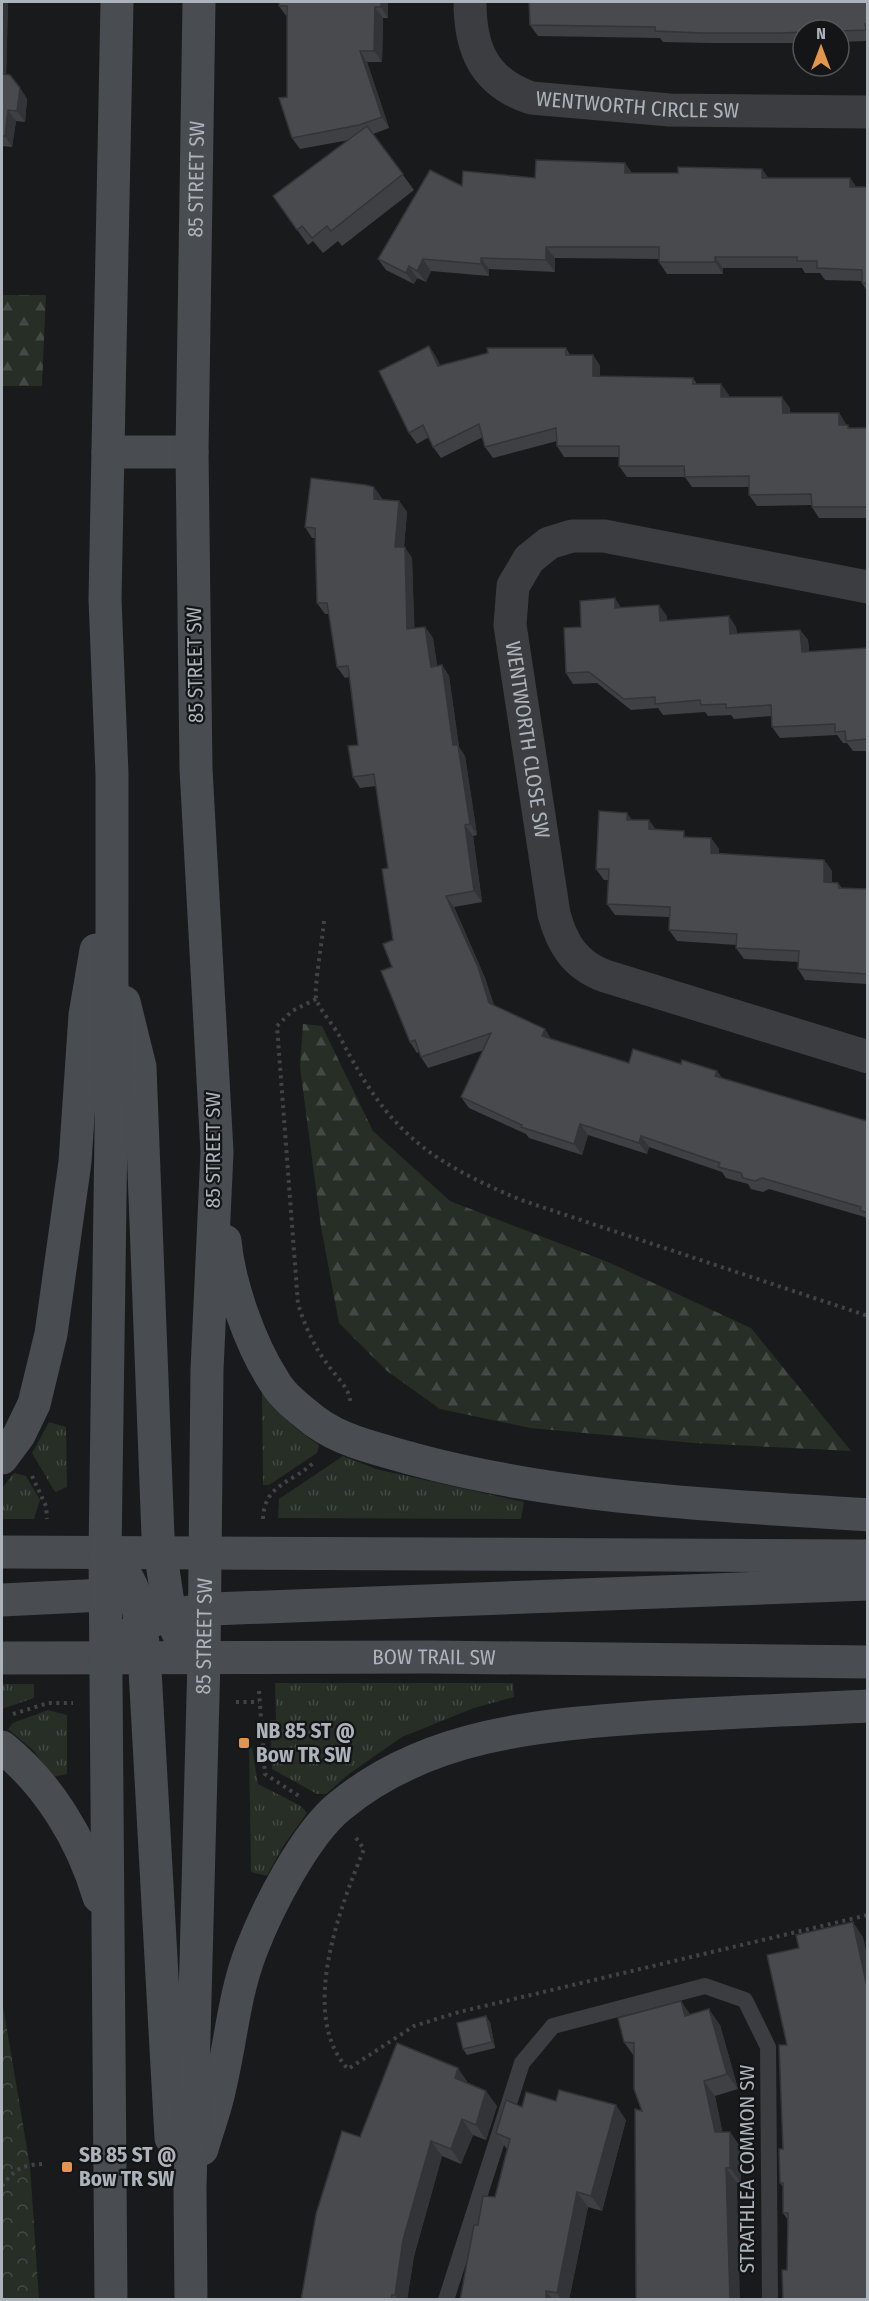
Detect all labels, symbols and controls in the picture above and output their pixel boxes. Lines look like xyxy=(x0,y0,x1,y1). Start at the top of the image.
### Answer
north arrow xyxy=(791,18,851,78)
text: N xyxy=(816,24,826,43)
street label: WENTWORTH CIRCLE SW xyxy=(535,85,739,124)
street label: 85 STREET SW xyxy=(182,120,210,238)
street label: 85 STREET SW xyxy=(181,606,209,723)
street label: WENTWORTH CLOSE SW xyxy=(500,639,555,840)
street label: 85 STREET SW xyxy=(200,1091,226,1208)
street label: 85 STREET SW xyxy=(190,1578,218,1695)
street label: BOW TRAIL SW xyxy=(372,1644,496,1671)
place label: NB 85 ST @ Bow TR SW xyxy=(256,1718,355,1768)
marker: NB 85 ST @ Bow TR SW xyxy=(237,1736,251,1750)
street label: STRATHLEA COMMON SW xyxy=(734,2065,760,2273)
place label: SB 85 ST @ Bow TR SW xyxy=(79,2142,176,2192)
marker: SB 85 ST @ Bow TR SW xyxy=(60,2160,74,2174)

